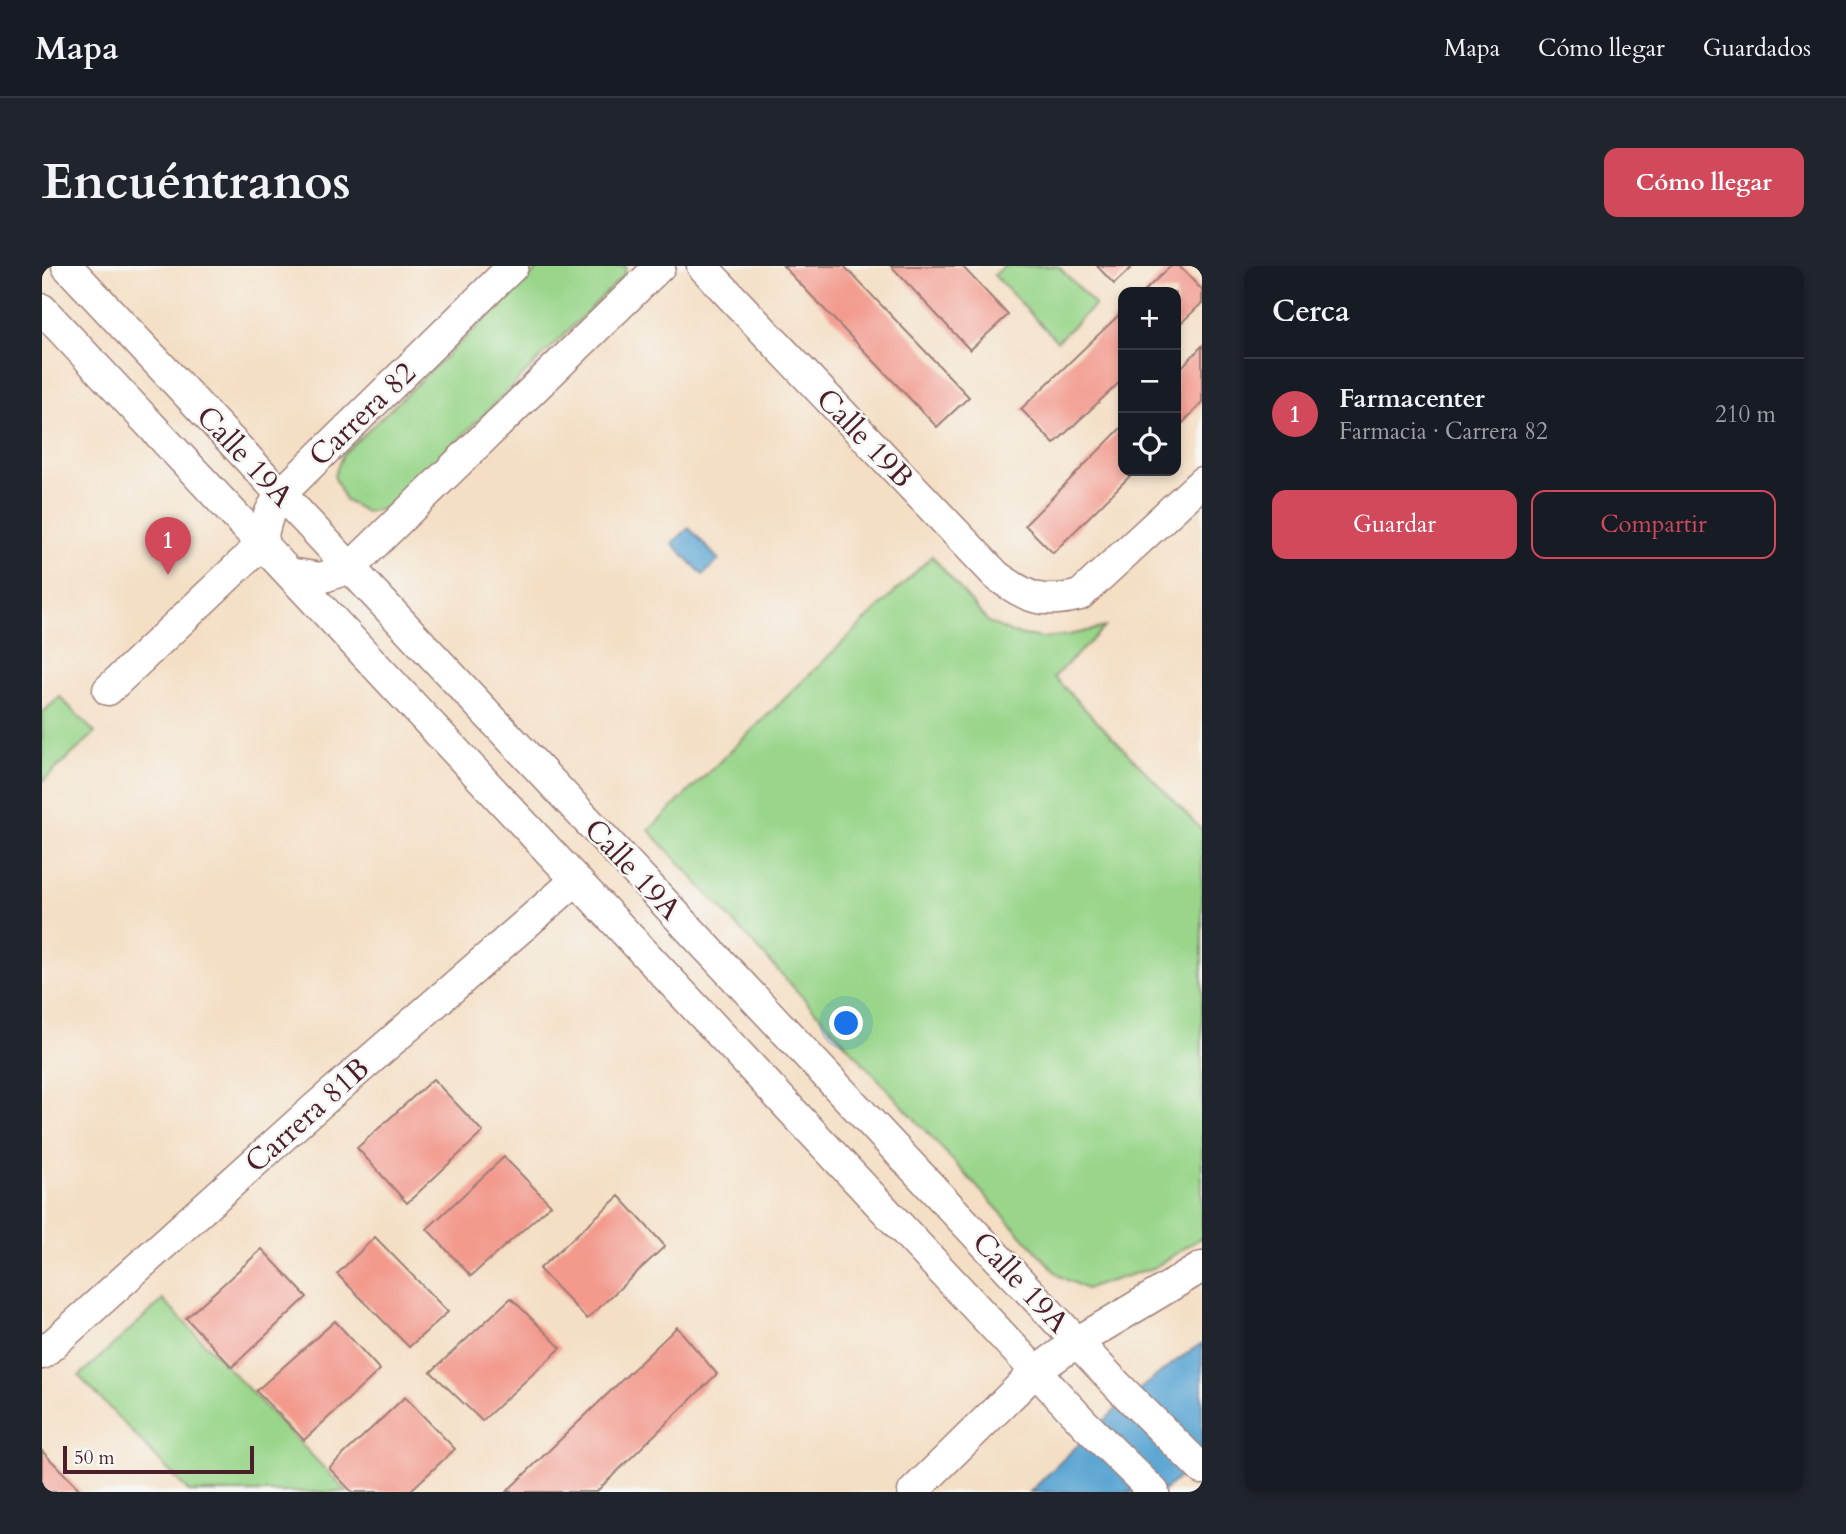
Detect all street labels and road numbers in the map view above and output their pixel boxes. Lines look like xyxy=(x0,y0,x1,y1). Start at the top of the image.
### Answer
street label: Carrera 82 xyxy=(300,353,425,476)
street label: Calle 19B xyxy=(807,380,922,497)
street label: Calle 19A xyxy=(187,397,303,516)
street label: Calle 19A xyxy=(575,810,691,929)
street label: Carrera 81B xyxy=(236,1048,378,1182)
street label: Calle 19A xyxy=(963,1223,1079,1342)

